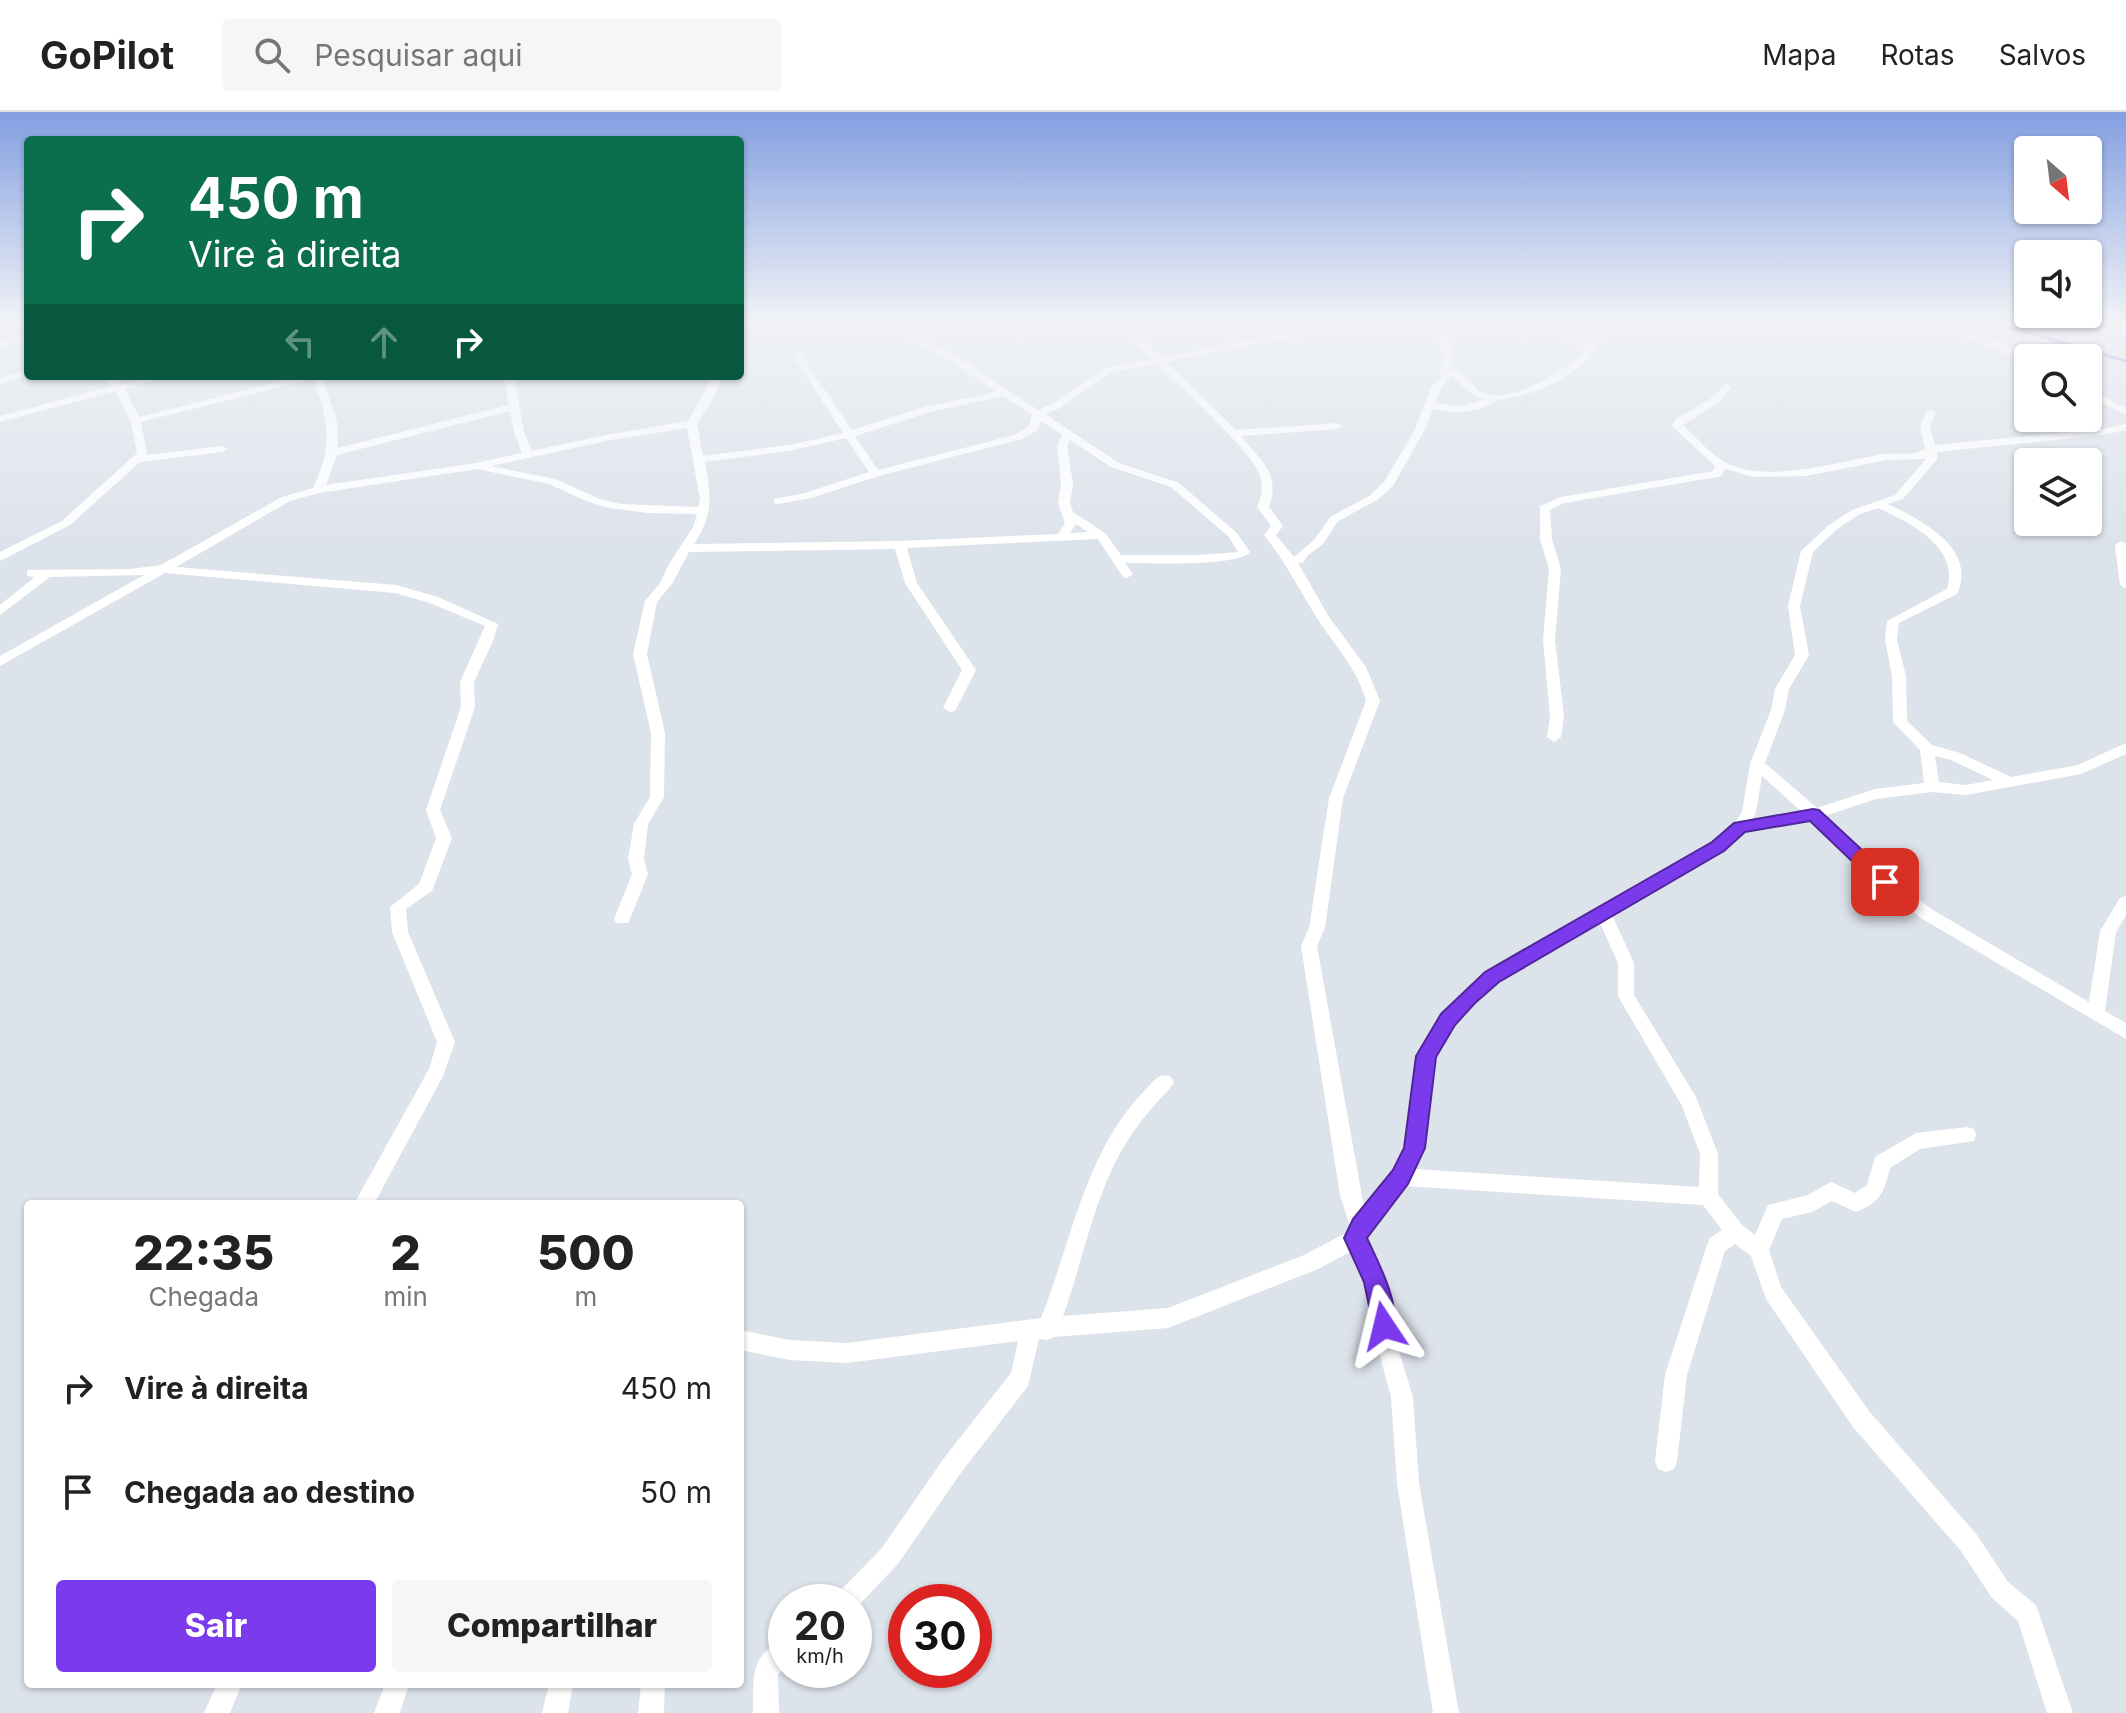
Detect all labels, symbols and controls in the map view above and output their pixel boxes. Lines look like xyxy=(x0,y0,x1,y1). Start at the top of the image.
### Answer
search box xyxy=(222,19,782,91)
text: GoPilot xyxy=(40,32,174,78)
icon: search xyxy=(250,33,294,77)
text: Pesquisar aqui xyxy=(314,37,523,73)
text: Mapa xyxy=(1762,38,1836,72)
text: Rotas xyxy=(1880,38,1955,72)
text: Salvos xyxy=(1999,38,2086,72)
north arrow xyxy=(2014,136,2102,224)
map controls xyxy=(2014,136,2102,536)
text: 450 m xyxy=(188,164,364,232)
icon: right xyxy=(56,168,160,272)
text: Vire à direita xyxy=(188,232,402,276)
button: sound xyxy=(2014,240,2102,328)
icon: left xyxy=(278,320,322,364)
icon: ahead xyxy=(362,320,406,364)
icon: right xyxy=(446,320,490,364)
button: search xyxy=(2014,344,2102,432)
button: layers xyxy=(2014,448,2102,536)
pin xyxy=(1851,848,1919,916)
icon: arrive xyxy=(1863,860,1907,904)
text: 22:35 xyxy=(133,1223,274,1282)
text: 2 xyxy=(390,1223,421,1282)
text: 500 xyxy=(537,1223,635,1282)
text: Chegada xyxy=(148,1281,259,1312)
text: min xyxy=(383,1281,428,1312)
text: m xyxy=(575,1281,597,1312)
position arrow xyxy=(1342,1284,1426,1368)
icon: right xyxy=(56,1366,100,1410)
text: Vire à direita xyxy=(124,1370,309,1406)
text: 450 m xyxy=(621,1370,712,1406)
icon: arrive xyxy=(56,1470,100,1514)
text: Chegada ao destino xyxy=(124,1474,415,1510)
text: 50 m xyxy=(640,1474,712,1510)
button: Sair xyxy=(56,1580,376,1672)
button: Compartilhar xyxy=(392,1580,712,1672)
speed limit sign: 30 xyxy=(888,1584,992,1688)
text: 20 xyxy=(794,1601,846,1650)
text: km/h xyxy=(796,1644,844,1668)

